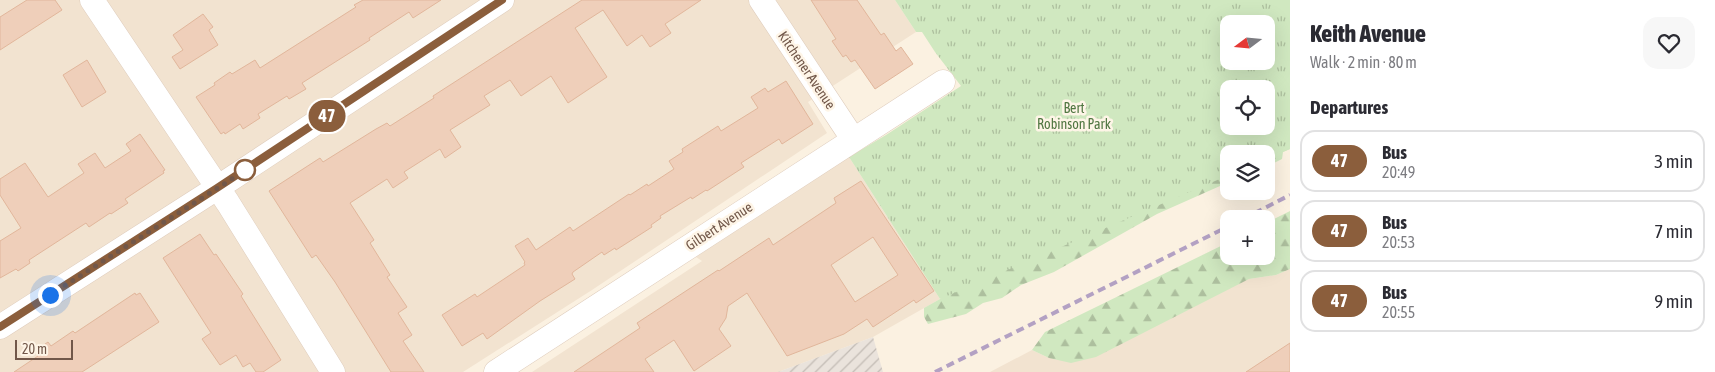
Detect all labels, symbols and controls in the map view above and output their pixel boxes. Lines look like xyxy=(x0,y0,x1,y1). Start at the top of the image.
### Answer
north arrow xyxy=(1220,15,1275,70)
map controls xyxy=(1220,15,1275,265)
button: heart xyxy=(1643,17,1695,69)
text: Keith Avenue xyxy=(1310,20,1426,47)
street label: Kitchener Avenue xyxy=(775,28,839,112)
text: Walk · 2 min · 80 m xyxy=(1310,53,1417,71)
button: locate xyxy=(1220,80,1275,135)
text: Departures xyxy=(1310,96,1388,118)
line badge: 47 xyxy=(304,100,350,132)
park label: Bert Robinson Park xyxy=(1037,100,1111,132)
text: 47 xyxy=(319,105,335,126)
text: Bus xyxy=(1382,141,1407,163)
button: layers xyxy=(1220,145,1275,200)
text: 47 xyxy=(1331,150,1348,171)
text: 3 min xyxy=(1654,150,1693,172)
unlabelled marker xyxy=(234,159,256,181)
text: 20:49 xyxy=(1382,163,1415,181)
street label: Gilbert Avenue xyxy=(683,199,755,253)
button: + xyxy=(1220,210,1275,265)
text: Bus xyxy=(1382,211,1407,233)
text: 47 xyxy=(1331,220,1348,241)
text: 7 min xyxy=(1654,220,1693,242)
text: 20:53 xyxy=(1382,233,1415,251)
text: Bus xyxy=(1382,281,1407,303)
your location xyxy=(38,283,63,308)
text: 47 xyxy=(1331,290,1348,311)
text: 9 min xyxy=(1654,290,1693,312)
text: 20:55 xyxy=(1382,303,1415,321)
scale bar xyxy=(15,337,72,360)
text: 20 m xyxy=(22,341,47,357)

